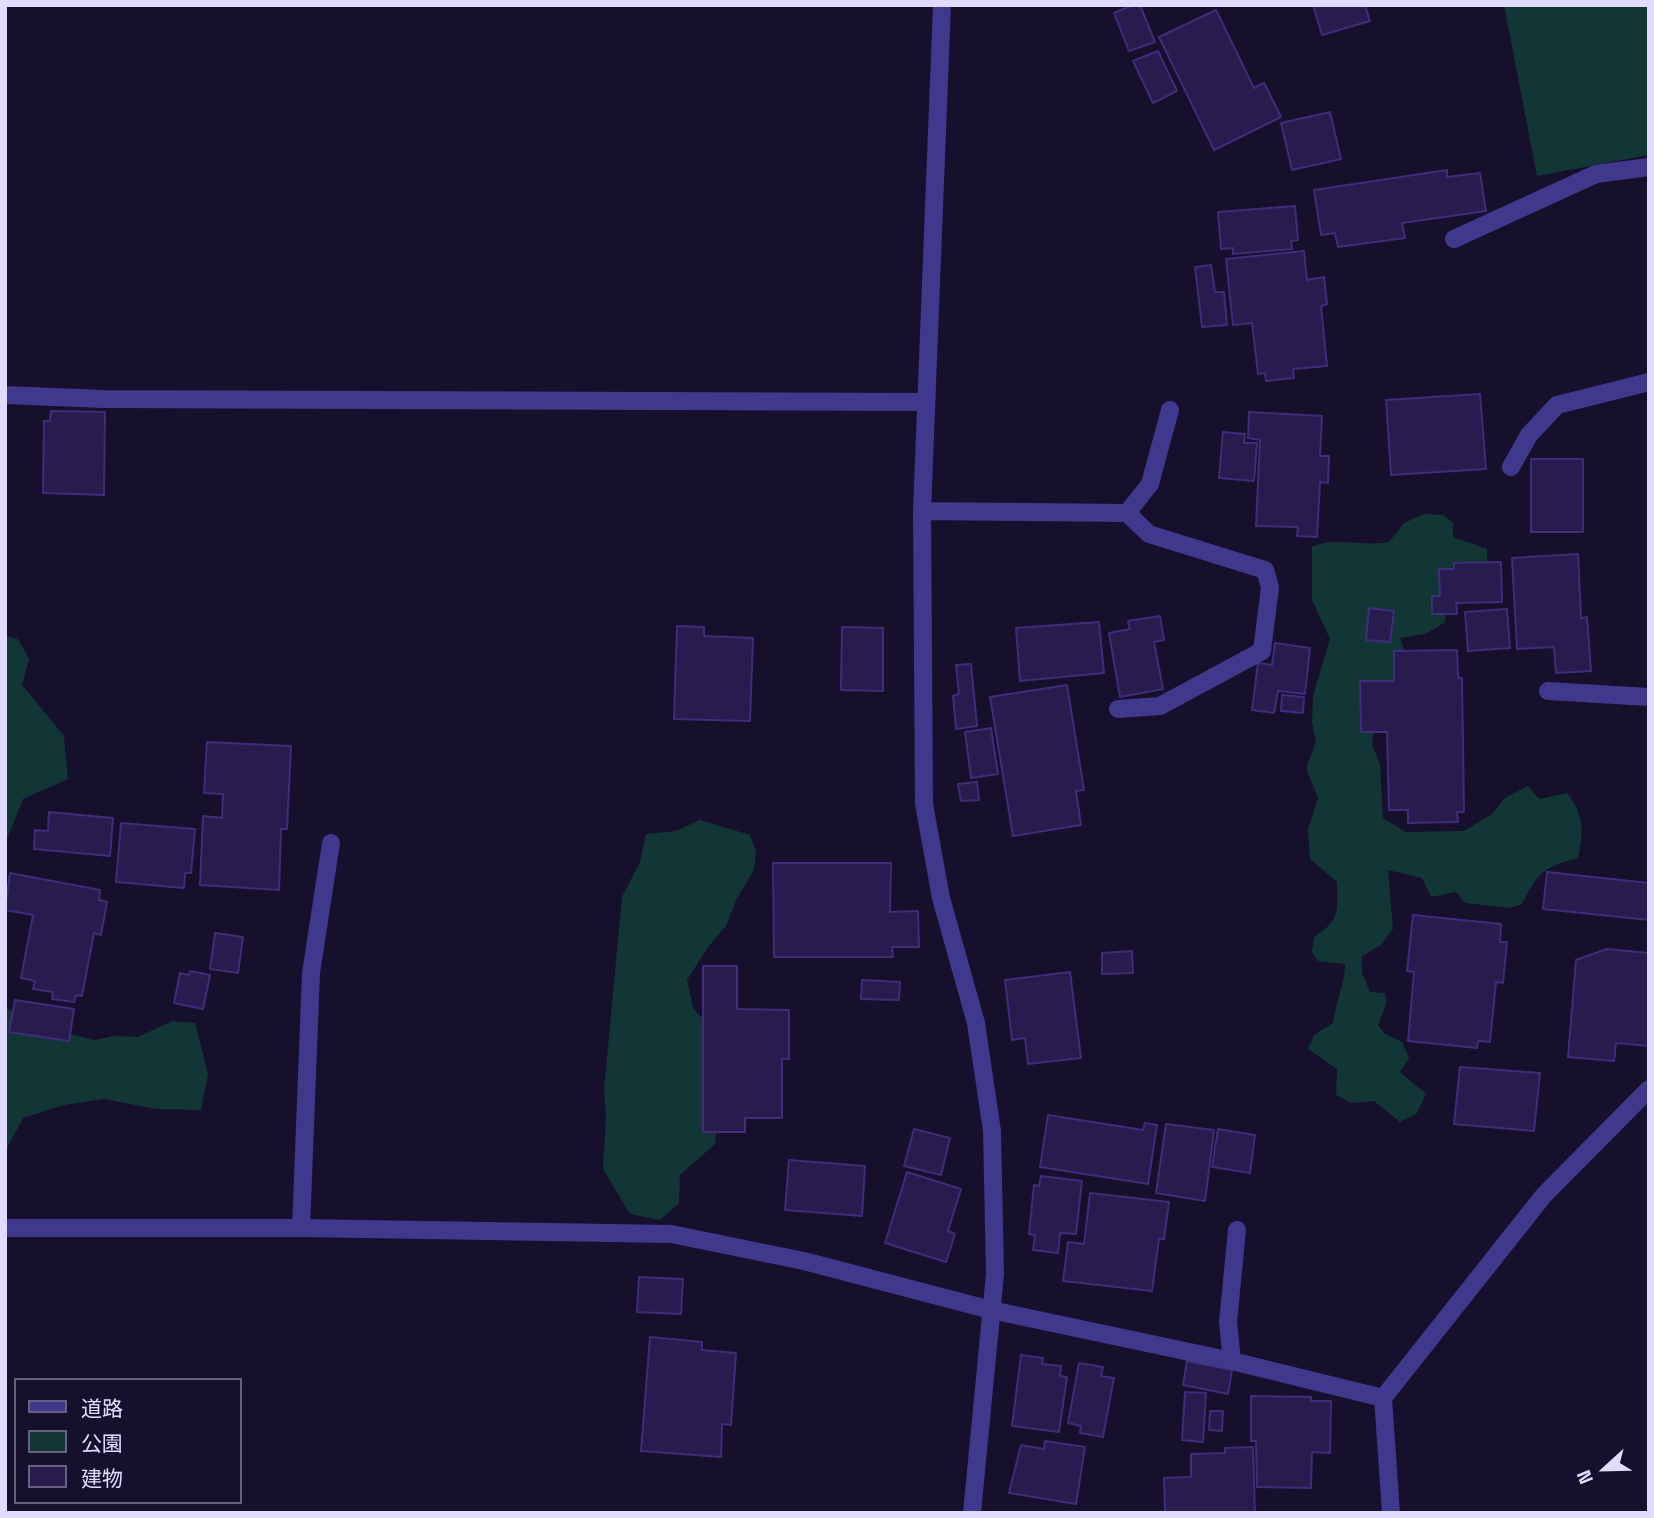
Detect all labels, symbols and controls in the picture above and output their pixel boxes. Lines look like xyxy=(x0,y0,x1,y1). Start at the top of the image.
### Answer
legend xyxy=(14,1378,242,1504)
text: 道路 xyxy=(81,1395,123,1422)
text: 公園 xyxy=(81,1430,123,1457)
north arrow xyxy=(1570,1434,1640,1504)
text: 建物 xyxy=(81,1465,123,1492)
text: N xyxy=(1571,1466,1599,1488)

